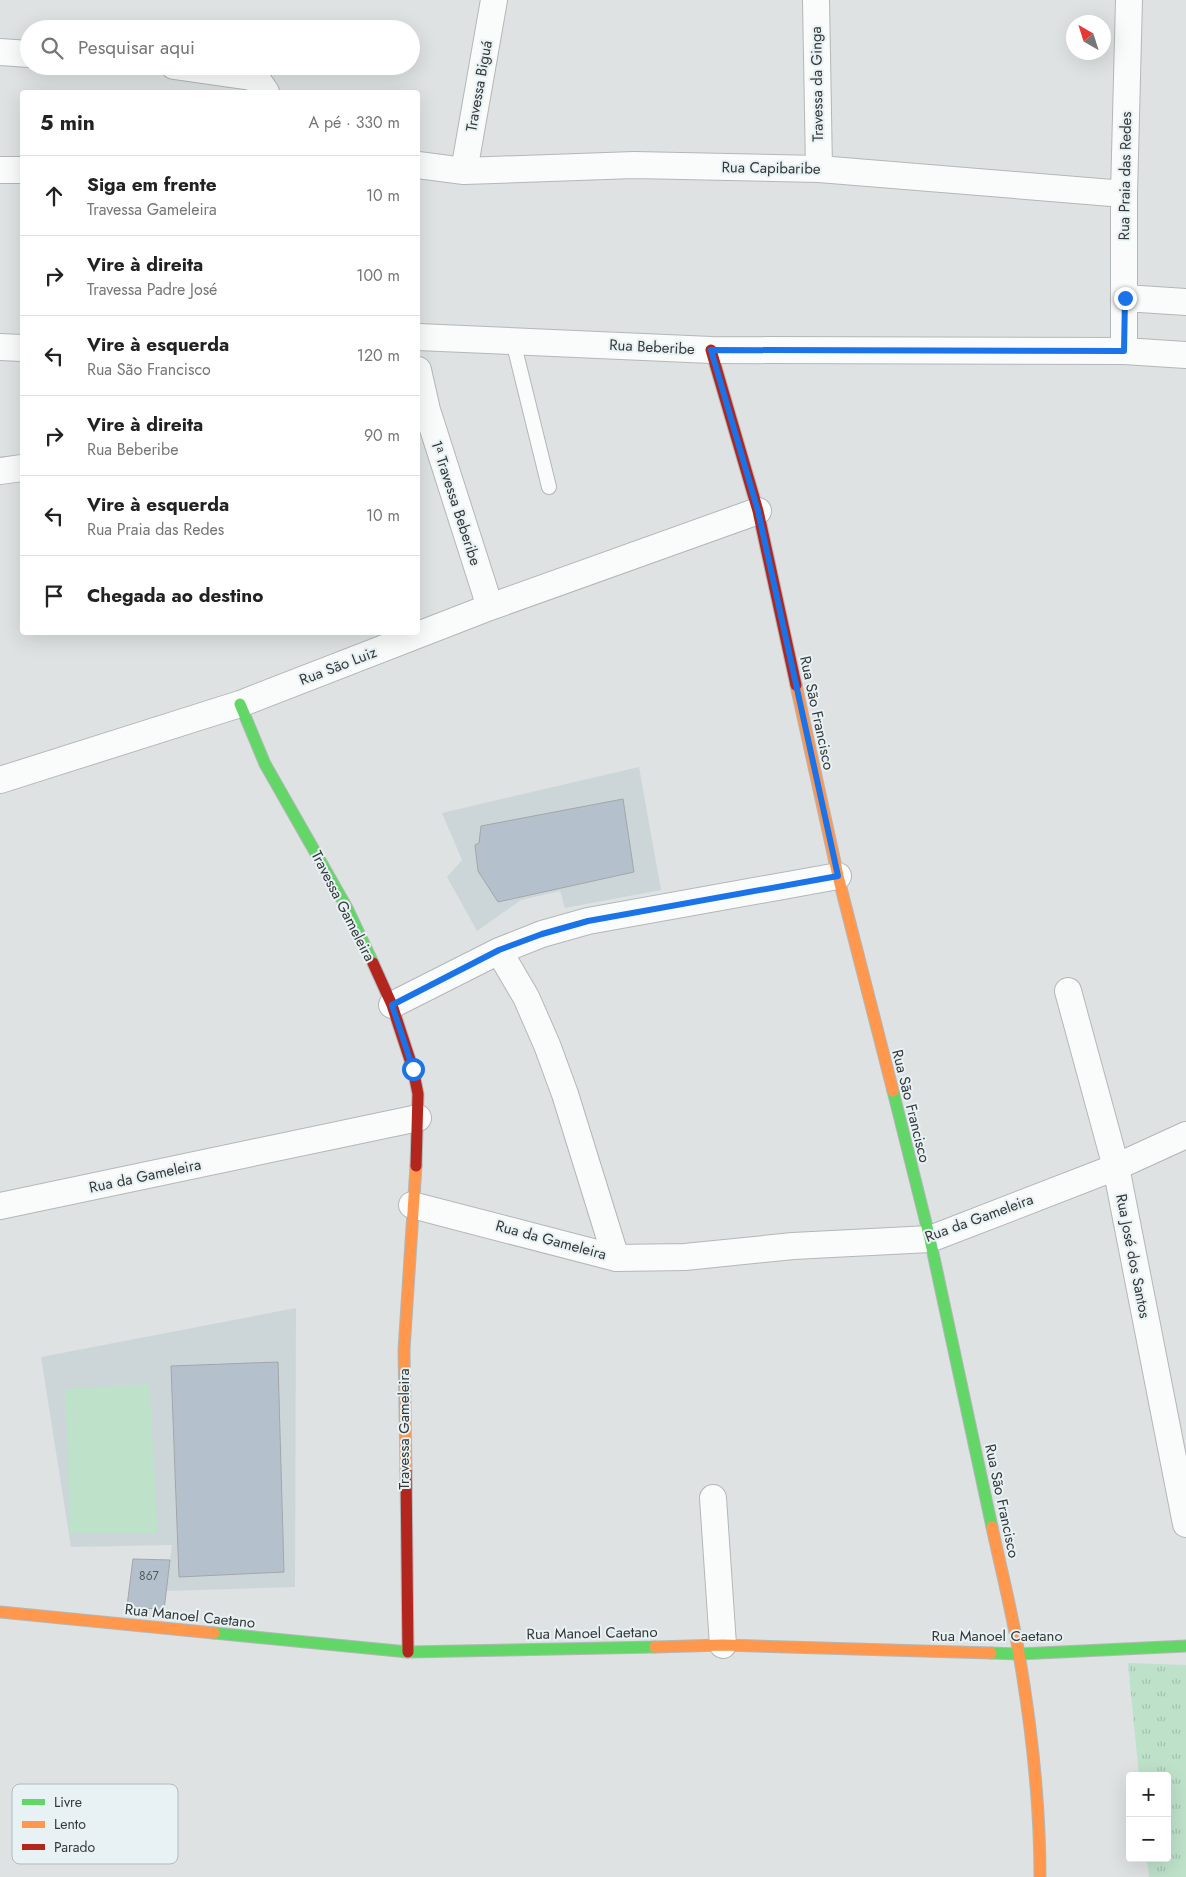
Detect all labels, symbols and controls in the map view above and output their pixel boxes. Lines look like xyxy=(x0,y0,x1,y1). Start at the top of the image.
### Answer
north arrow xyxy=(1066,15,1111,60)
search box xyxy=(20,20,420,75)
street label: Travessa da Ginga xyxy=(805,26,829,142)
icon: search xyxy=(38,34,66,62)
text: Pesquisar aqui xyxy=(78,34,195,61)
street label: Travessa Biguá xyxy=(460,39,498,133)
text: 5 min xyxy=(40,108,95,138)
text: A pé · 330 m xyxy=(309,111,400,134)
street label: Rua Praia das Redes xyxy=(1113,111,1137,241)
street label: Rua Capibaribe xyxy=(721,156,821,180)
text: Siga em frente xyxy=(87,171,217,198)
icon: ahead xyxy=(40,182,68,210)
text: 10 m xyxy=(366,184,400,207)
text: Travessa Gameleira xyxy=(87,198,217,221)
text: Vire à direita xyxy=(87,251,203,278)
icon: right xyxy=(40,262,68,290)
text: 100 m xyxy=(356,264,400,287)
text: Travessa Padre José xyxy=(87,278,217,301)
route end xyxy=(1114,287,1137,310)
text: Vire à esquerda xyxy=(87,331,229,358)
street label: Rua Beberibe xyxy=(609,334,696,360)
icon: left xyxy=(40,342,68,370)
text: 120 m xyxy=(357,344,400,367)
text: Rua São Francisco xyxy=(87,358,211,381)
text: Vire à direita xyxy=(87,411,203,438)
icon: right xyxy=(40,422,68,450)
text: 90 m xyxy=(364,424,400,447)
text: Rua Beberibe xyxy=(87,438,178,461)
street label: 1ᵃ Travessa Beberibe xyxy=(425,438,487,569)
text: Vire à esquerda xyxy=(87,491,229,518)
icon: left xyxy=(40,502,68,530)
text: 10 m xyxy=(366,504,400,527)
text: Rua Praia das Redes xyxy=(87,518,224,541)
icon: arrive xyxy=(40,582,68,610)
text: Chegada ao destino xyxy=(87,582,263,609)
street label: Rua São Luiz xyxy=(296,641,380,691)
street label: Rua São Francisco xyxy=(794,654,840,772)
street label: Travessa Gameleira xyxy=(306,847,380,965)
street label: Rua São Francisco xyxy=(886,1047,936,1165)
route start xyxy=(402,1058,425,1081)
street label: Rua da Gameleira xyxy=(87,1153,203,1199)
street label: Rua da Gameleira xyxy=(922,1188,1036,1248)
street label: Rua José dos Santos xyxy=(1110,1192,1156,1320)
street label: Rua da Gameleira xyxy=(493,1215,609,1265)
street label: Travessa Gameleira xyxy=(393,1368,415,1490)
street label: Rua São Francisco xyxy=(979,1442,1025,1560)
house number: 867 xyxy=(139,1567,160,1585)
street label: Rua Manoel Caetano xyxy=(124,1598,256,1634)
street label: Rua Manoel Caetano xyxy=(526,1621,658,1645)
street label: Rua Manoel Caetano xyxy=(931,1625,1063,1647)
map controls xyxy=(1126,1772,1171,1862)
button: + xyxy=(1126,1772,1171,1817)
legend xyxy=(12,1784,178,1864)
text: Livre xyxy=(54,1792,82,1812)
text: Lento xyxy=(54,1814,86,1834)
button: − xyxy=(1126,1817,1171,1862)
text: Parado xyxy=(54,1837,96,1857)

